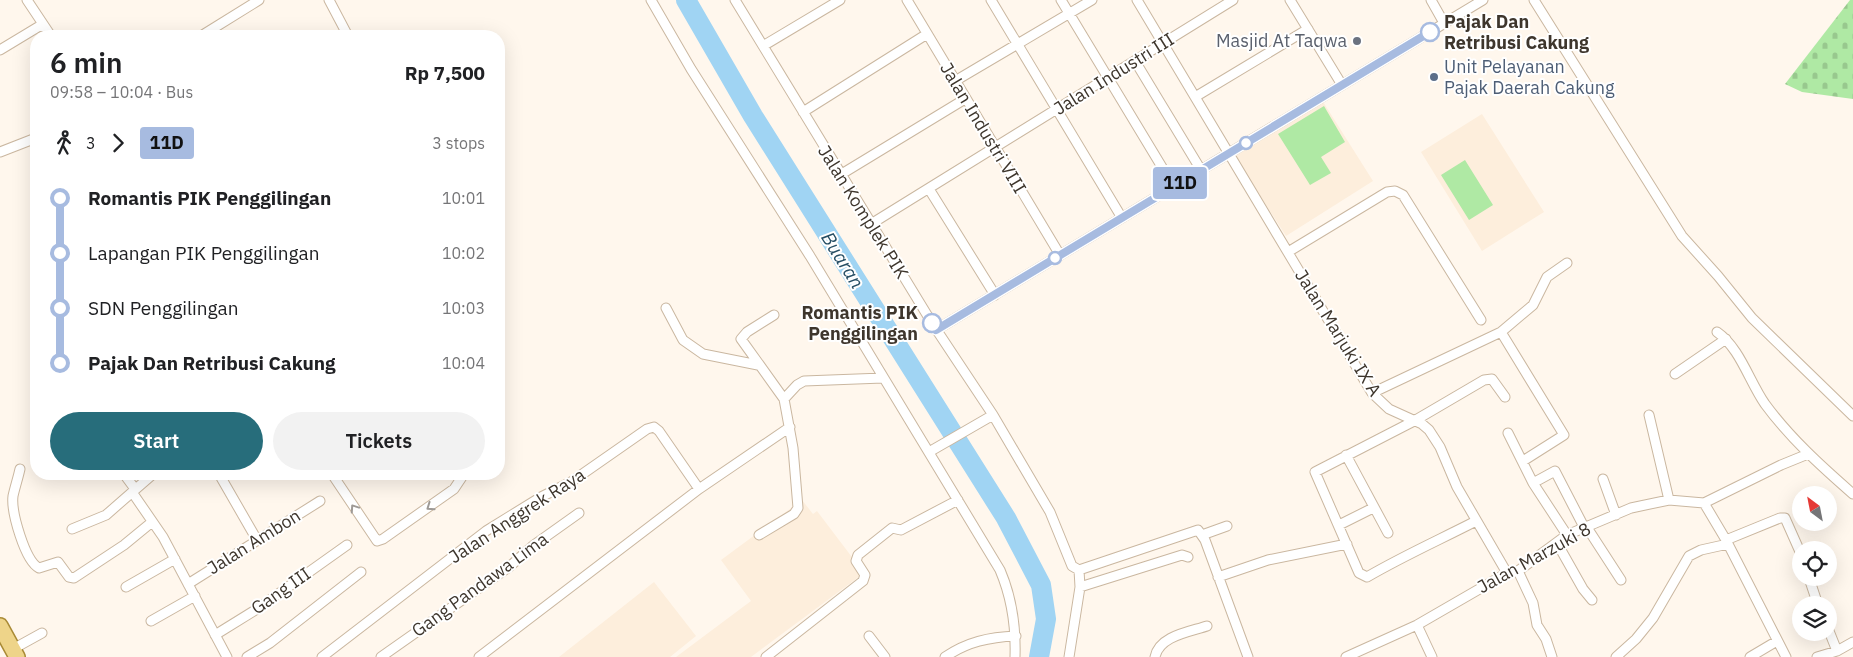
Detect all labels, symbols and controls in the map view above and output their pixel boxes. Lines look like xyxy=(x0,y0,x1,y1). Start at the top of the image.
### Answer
place label: Pajak Dan Retribusi Cakung xyxy=(1444,10,1589,54)
marker: Pajak Dan Retribusi Cakung xyxy=(1420,22,1440,42)
street label: Jalan Industri III xyxy=(1049,27,1178,120)
place label: Masjid At Taqwa xyxy=(1216,29,1347,52)
marker: Masjid At Taqwa xyxy=(1351,35,1363,47)
text: 6 min xyxy=(50,44,122,81)
place label: Unit Pelayanan Pajak Daerah Cakung xyxy=(1444,55,1615,99)
street label: Jalan Industri VIII xyxy=(935,58,1032,197)
text: Rp 7,500 xyxy=(405,61,485,85)
marker: Unit Pelayanan Pajak Daerah Cakung xyxy=(1428,71,1440,83)
text: 09:58 – 10:04 · Bus xyxy=(50,82,193,102)
icon: walk xyxy=(50,129,78,157)
icon: forward xyxy=(104,129,132,157)
text: 11D xyxy=(150,131,184,154)
text: 3 xyxy=(86,133,96,153)
text: 3 stops xyxy=(432,133,485,153)
unlabelled marker xyxy=(1239,136,1253,150)
street label: Jalan Komplek PIK xyxy=(813,141,914,283)
line badge: 11D xyxy=(1151,167,1209,199)
text: 11D xyxy=(1163,171,1197,194)
text: Romantis PIK Penggilingan xyxy=(88,186,331,210)
text: 10:01 xyxy=(442,188,485,208)
water label: Buaran xyxy=(816,227,870,293)
text: Lapangan PIK Penggilingan xyxy=(88,241,319,265)
text: 10:02 xyxy=(442,243,485,263)
unlabelled marker xyxy=(1048,251,1062,265)
street label: Jalan Marjuki IX A xyxy=(1290,265,1387,401)
text: SDN Penggilingan xyxy=(88,296,239,320)
text: 10:03 xyxy=(442,298,485,318)
place label: Romantis PIK Penggilingan xyxy=(801,301,918,345)
marker: Romantis PIK Penggilingan xyxy=(922,313,942,333)
text: Pajak Dan Retribusi Cakung xyxy=(88,351,336,375)
text: 10:04 xyxy=(442,353,485,373)
button: Start xyxy=(50,412,263,470)
button: Tickets xyxy=(273,412,485,470)
street label: Jalan Anggrek Raya xyxy=(444,463,590,568)
north arrow xyxy=(1792,486,1838,531)
map controls xyxy=(1792,486,1837,641)
one-way arrow xyxy=(426,501,435,510)
street label: Jalan Ambon xyxy=(203,504,305,579)
one-way arrow xyxy=(351,504,360,513)
street label: Jalan Marzuki 8 xyxy=(1473,517,1595,598)
street label: Gang Pandawa Lima xyxy=(407,527,553,642)
button: locate xyxy=(1792,541,1837,586)
street label: Gang III xyxy=(246,562,315,619)
button: layers xyxy=(1792,596,1837,641)

